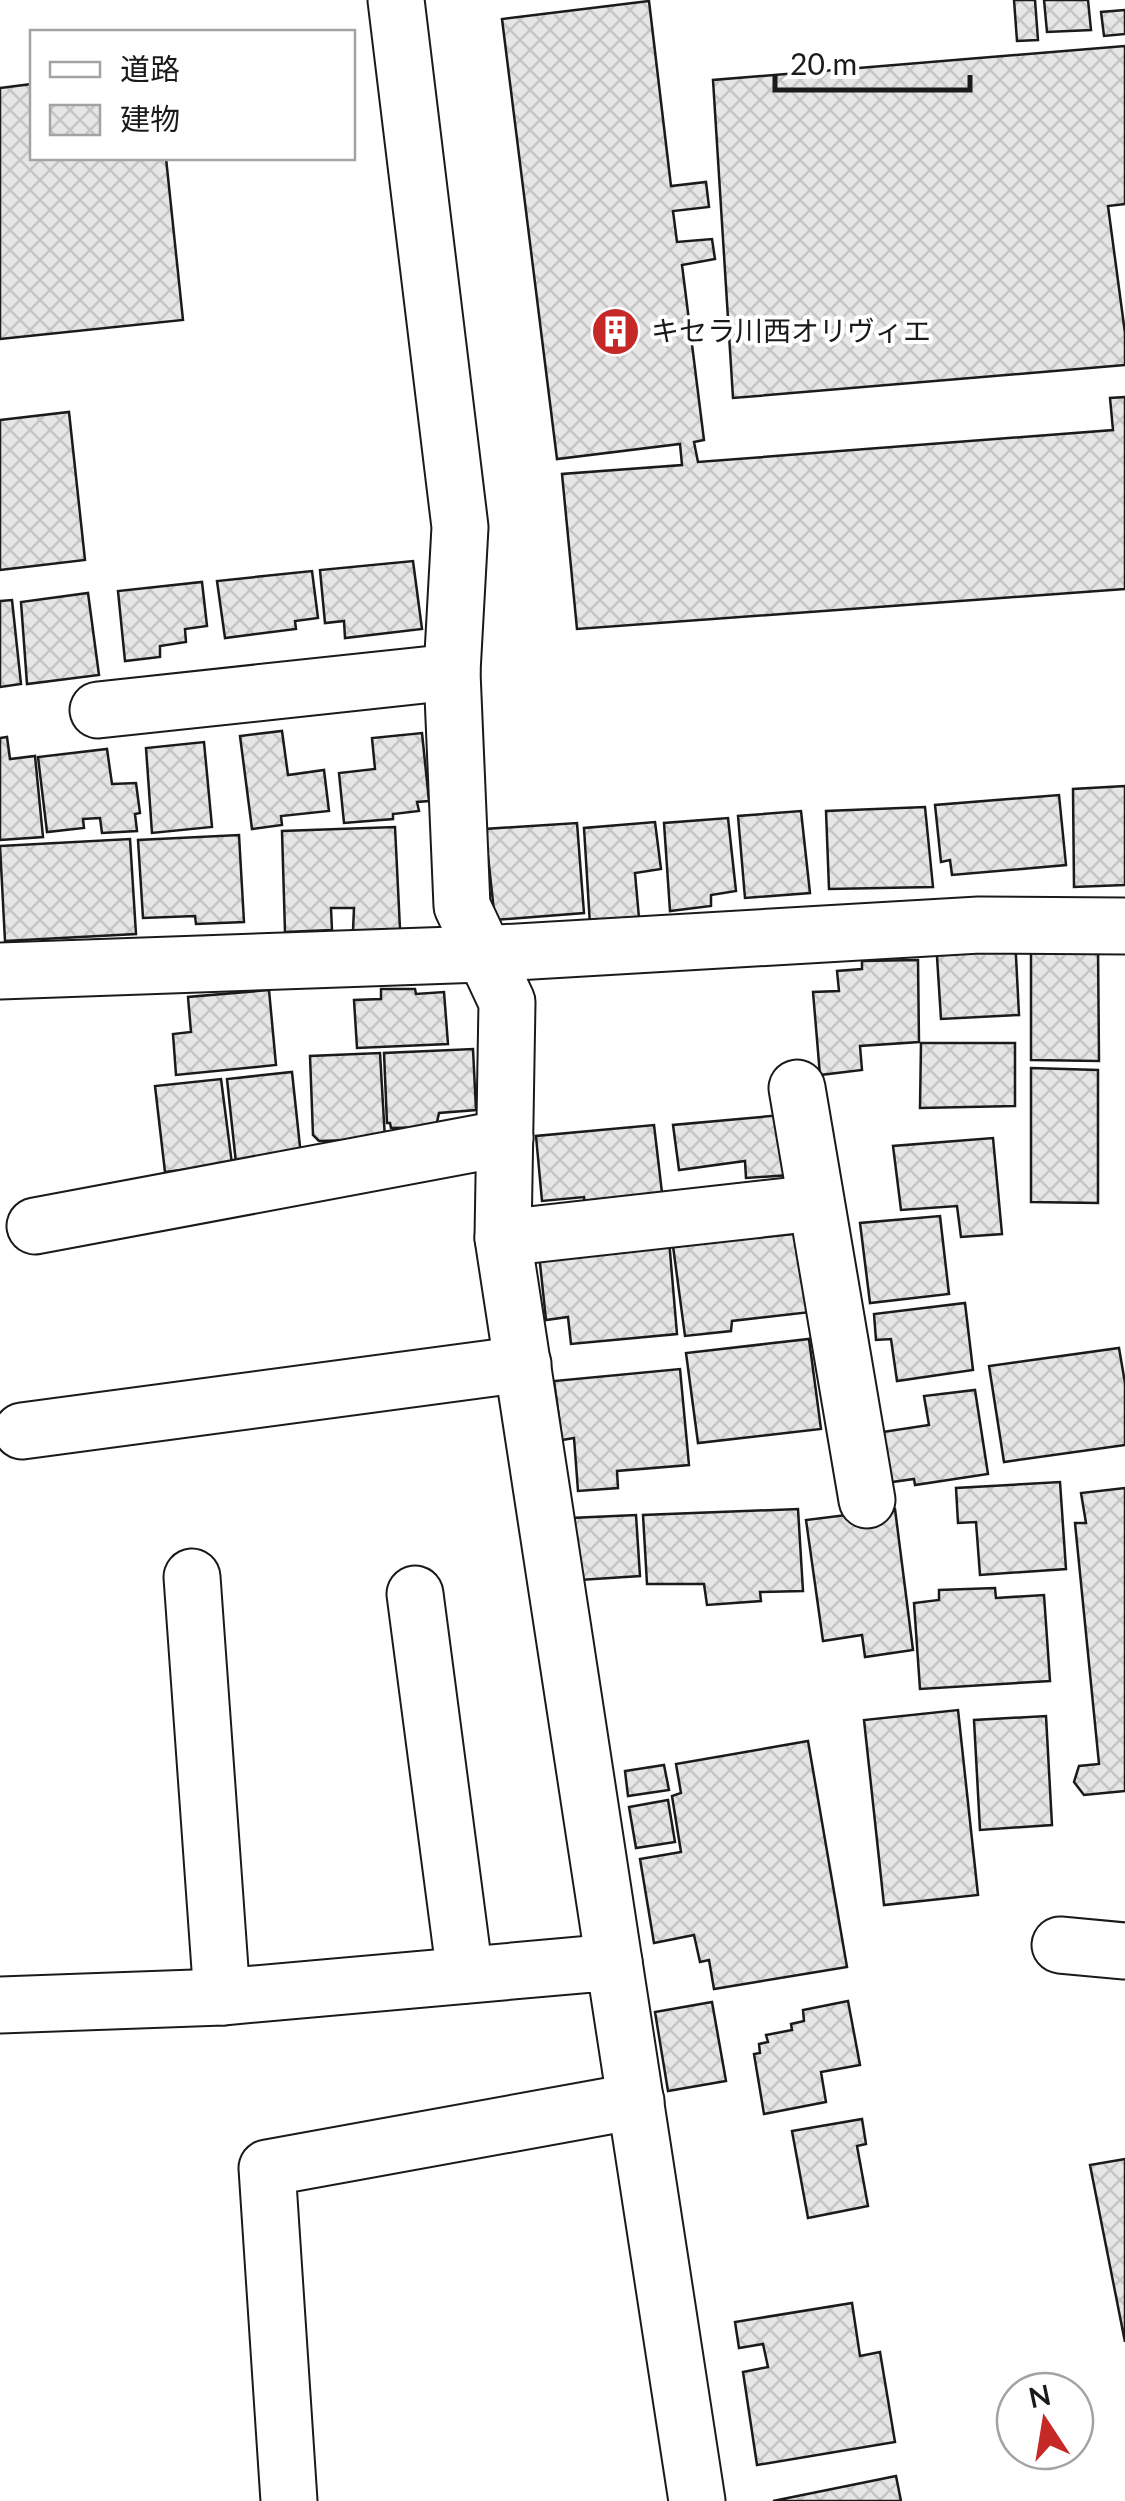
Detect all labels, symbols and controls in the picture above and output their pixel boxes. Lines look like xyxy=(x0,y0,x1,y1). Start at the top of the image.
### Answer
legend xyxy=(30,30,355,160)
scale bar xyxy=(775,30,970,92)
text: 20 m xyxy=(790,45,857,81)
text: 道路 xyxy=(120,50,180,86)
text: 建物 xyxy=(120,100,180,136)
building icon: キセラ川西オリヴィエ xyxy=(590,305,642,357)
place label: キセラ川西オリヴィエ xyxy=(651,313,931,347)
north arrow xyxy=(995,2371,1095,2471)
text: N xyxy=(1026,2377,1054,2414)

